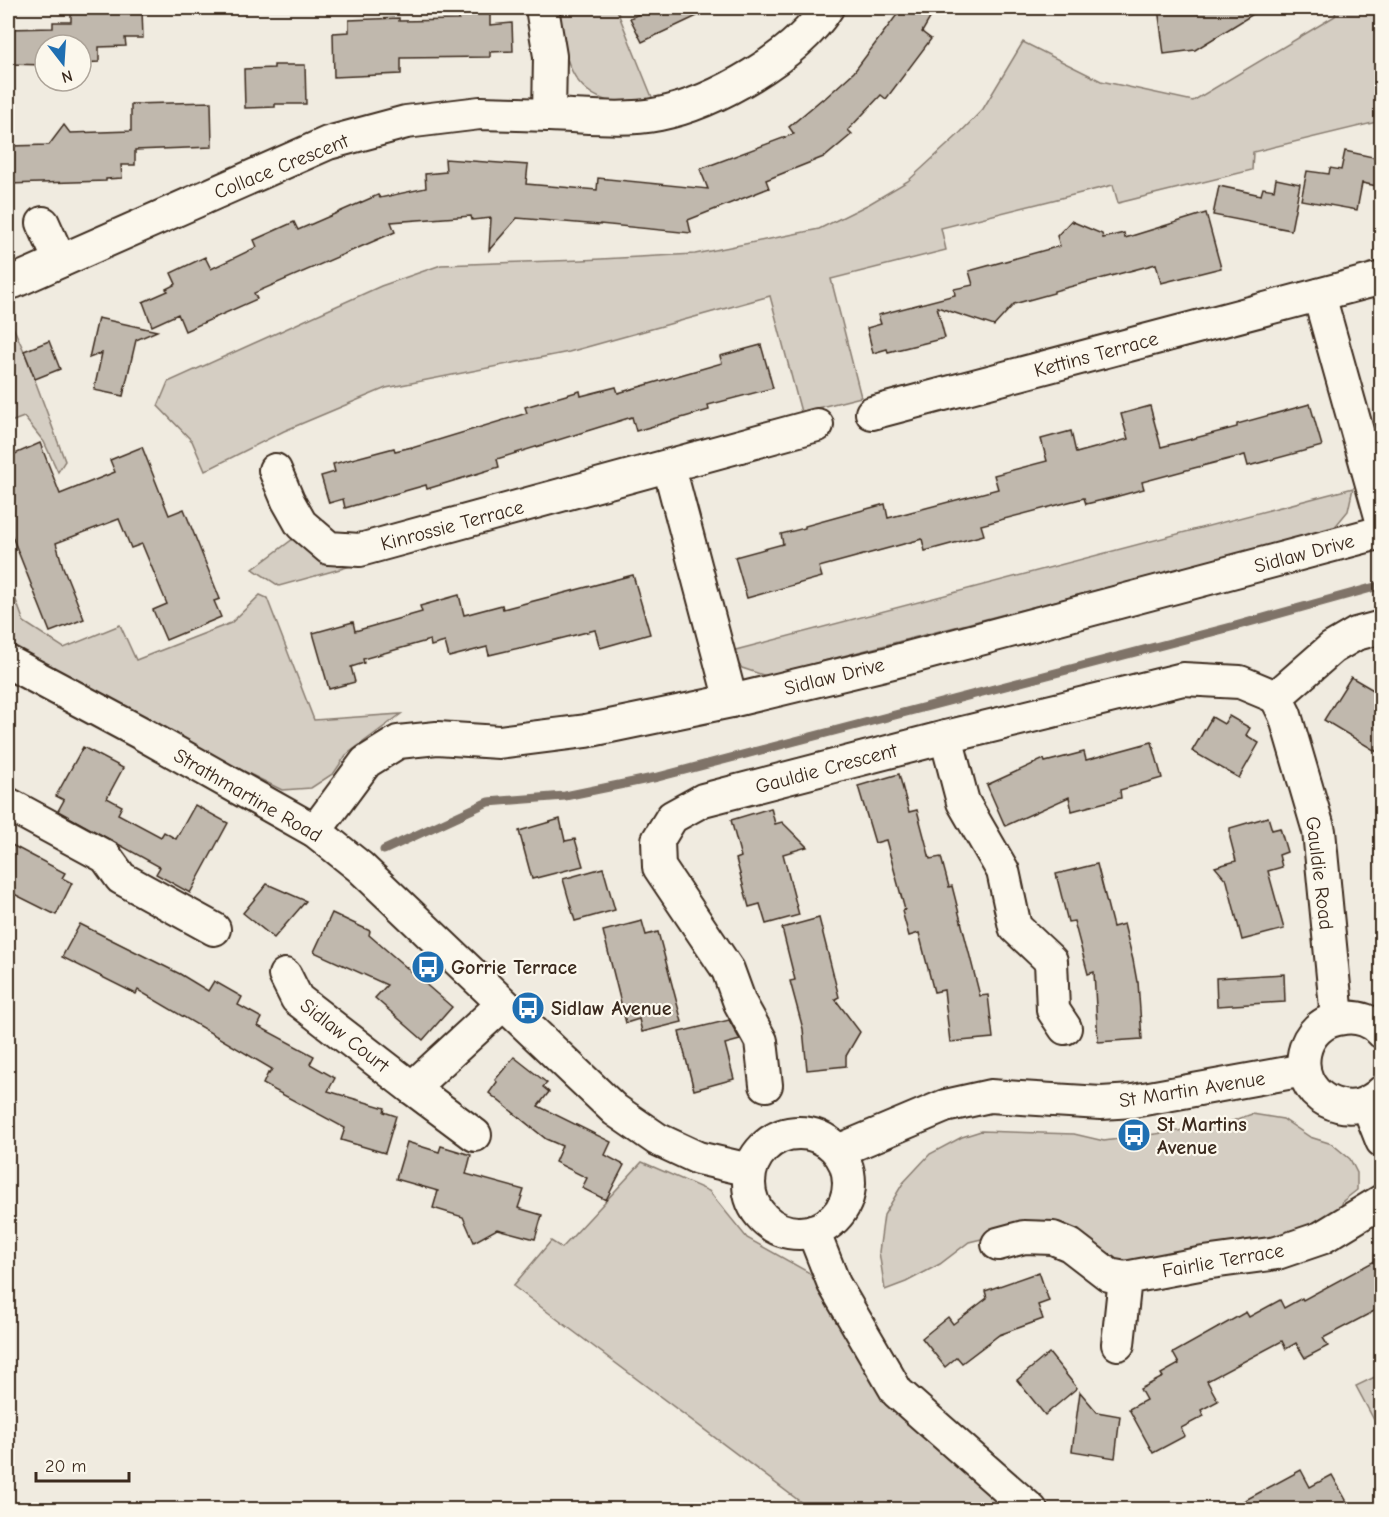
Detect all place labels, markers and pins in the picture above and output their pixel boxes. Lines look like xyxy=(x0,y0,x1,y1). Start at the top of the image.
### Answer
bus stop icon: Gorrie Terrace xyxy=(410,949,446,985)
place label: Gorrie Terrace xyxy=(451,956,577,979)
bus stop icon: Sidlaw Avenue xyxy=(510,990,546,1026)
place label: Sidlaw Avenue xyxy=(551,997,672,1020)
place label: St Martins Avenue xyxy=(1157,1113,1247,1159)
bus stop icon: St Martins Avenue xyxy=(1116,1117,1152,1153)

